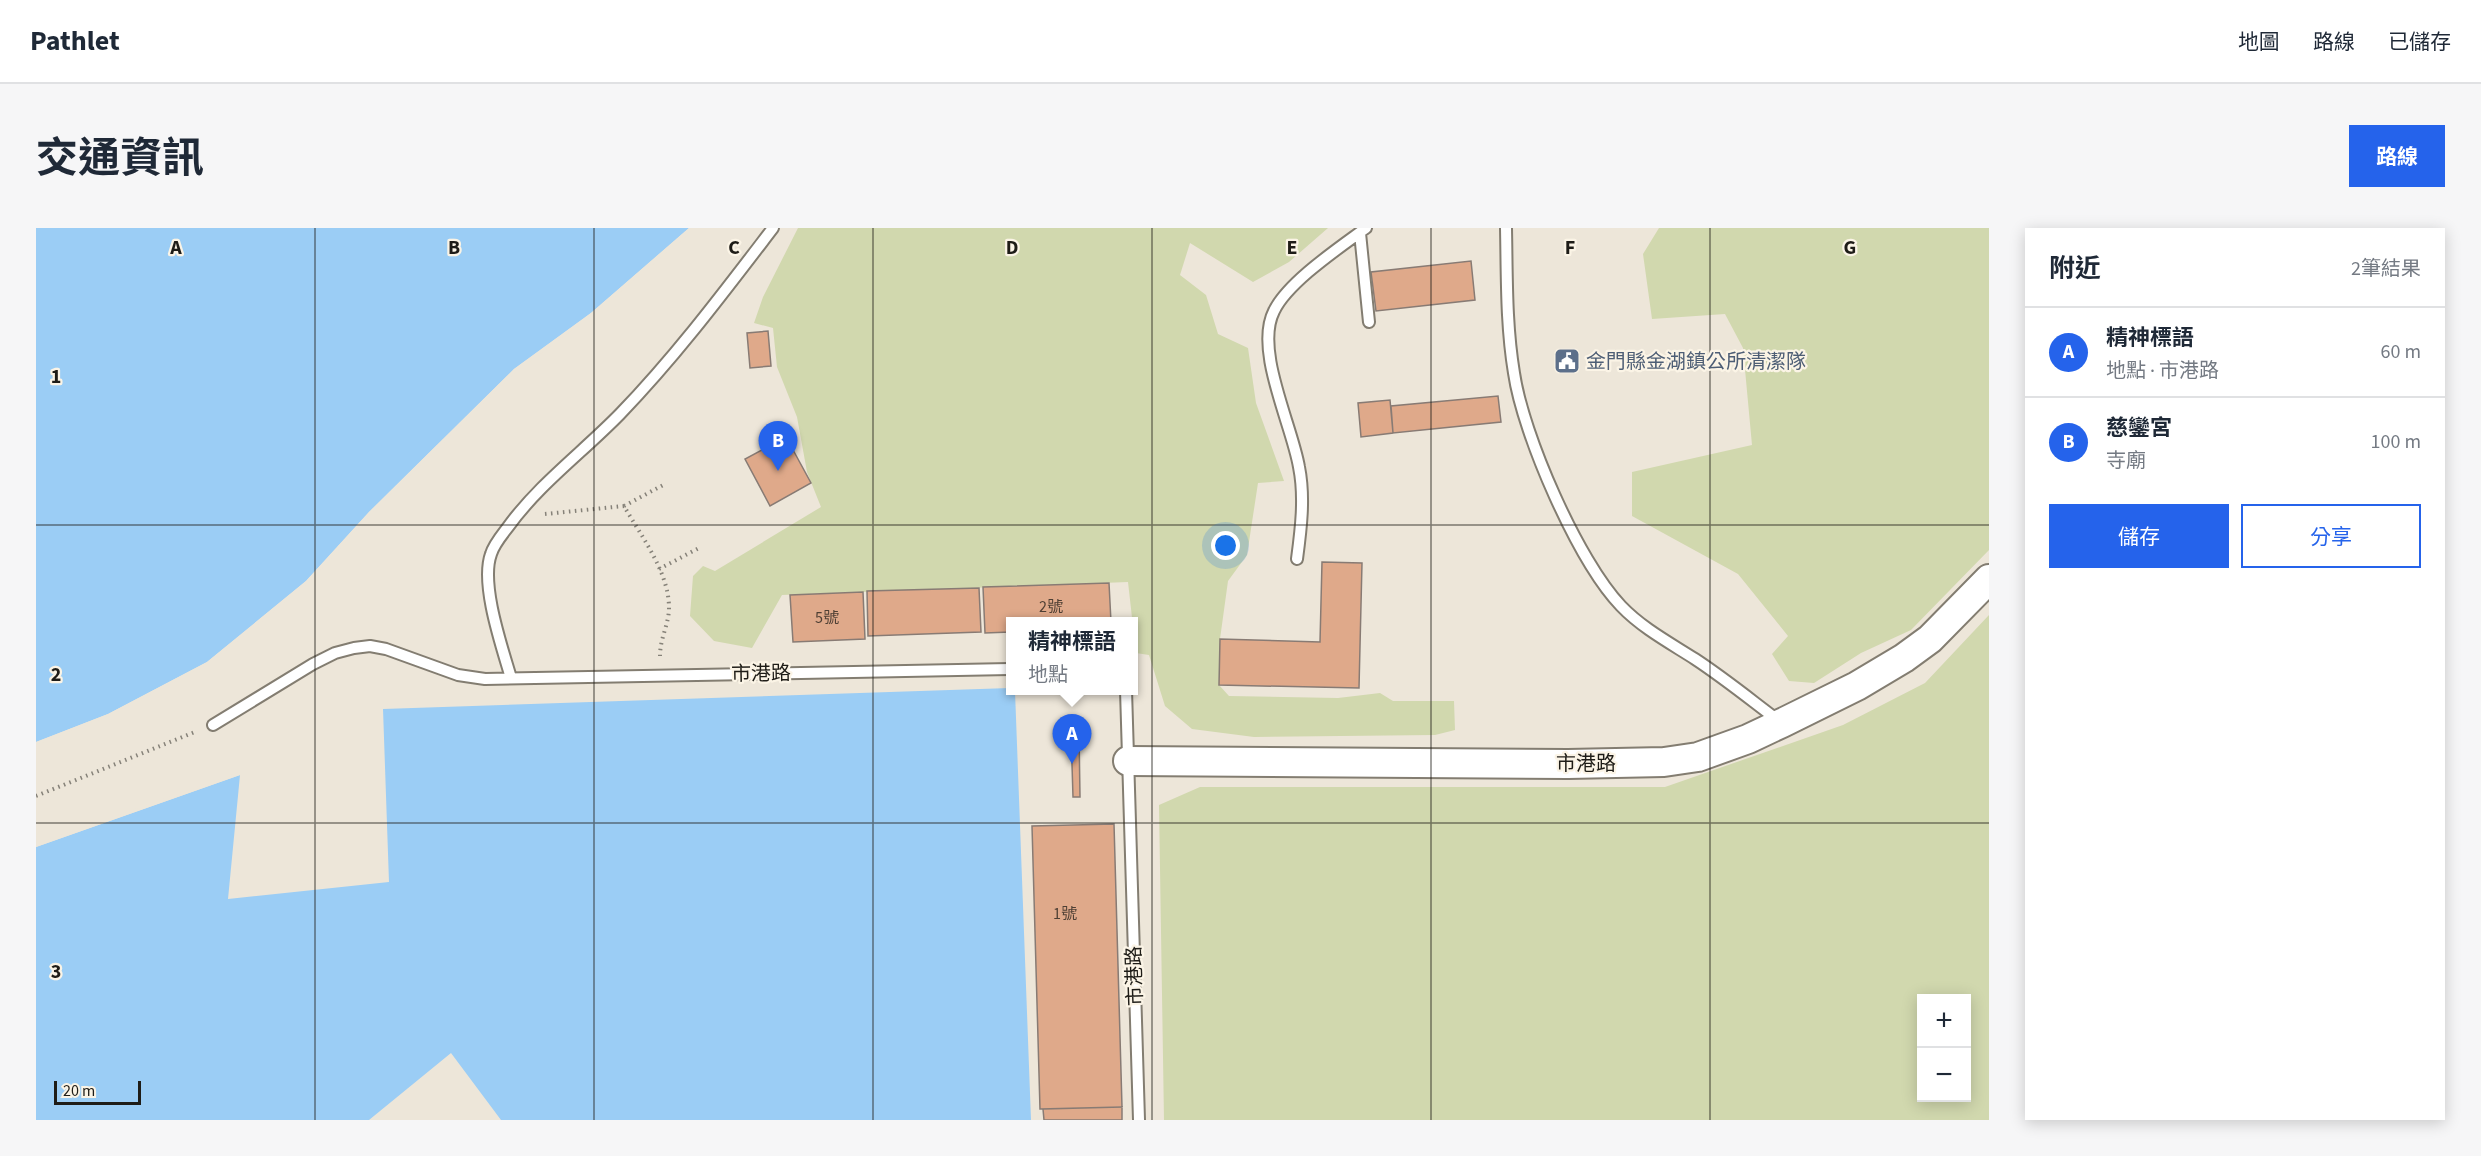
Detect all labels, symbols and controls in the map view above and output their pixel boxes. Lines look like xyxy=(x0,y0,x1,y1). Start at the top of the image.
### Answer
text: Pathlet xyxy=(30,21,120,61)
text: 地圖 xyxy=(2238,27,2280,57)
text: 路線 xyxy=(2313,27,2355,57)
text: 已儲存 xyxy=(2388,27,2451,57)
button: 路線 xyxy=(2349,125,2445,187)
text: 交通資訊 xyxy=(36,129,204,189)
text: A xyxy=(169,234,182,262)
text: B xyxy=(448,234,460,262)
text: C xyxy=(728,234,740,262)
text: D xyxy=(1006,234,1018,262)
text: E xyxy=(1287,234,1297,262)
text: F xyxy=(1565,234,1575,262)
text: G xyxy=(1844,234,1856,262)
text: 附近 xyxy=(2049,250,2101,287)
text: 2筆結果 xyxy=(2351,255,2421,283)
text: 精神標語 xyxy=(2106,322,2194,354)
text: A xyxy=(2063,338,2074,366)
text: 60 m xyxy=(2381,338,2421,366)
public building icon: 金門縣金湖鎮公所清潔隊 xyxy=(1552,346,1582,376)
place label: 金門縣金湖鎮公所清潔隊 xyxy=(1586,348,1806,376)
text: 地點 · 市港路 xyxy=(2106,357,2219,385)
text: 1 xyxy=(51,363,61,391)
text: 慈鑾宮 xyxy=(2106,412,2172,444)
pin: B xyxy=(758,422,798,471)
text: B xyxy=(2062,428,2075,456)
text: 100 m xyxy=(2371,428,2421,456)
text: 寺廟 xyxy=(2106,447,2146,475)
button: 儲存 xyxy=(2049,504,2229,568)
button: 分享 xyxy=(2241,504,2421,568)
your location xyxy=(1211,531,1240,560)
house number: 2號 xyxy=(1039,596,1063,618)
house number: 5號 xyxy=(815,607,839,629)
popup xyxy=(1006,617,1138,695)
text: 精神標語 xyxy=(1028,626,1116,658)
street label: 市港路 xyxy=(731,659,791,689)
text: 2 xyxy=(51,661,61,689)
text: 地點 xyxy=(1028,661,1068,689)
pin: A xyxy=(1052,714,1092,764)
street label: 市港路 xyxy=(1556,750,1616,778)
house number: 1號 xyxy=(1053,903,1077,925)
street label: 市港路 xyxy=(1120,945,1150,1006)
text: 3 xyxy=(51,958,61,986)
map controls xyxy=(1917,994,1971,1102)
button: + xyxy=(1917,994,1971,1048)
button: − xyxy=(1917,1048,1971,1102)
scale bar xyxy=(54,1078,141,1106)
text: 20 m xyxy=(63,1080,95,1102)

